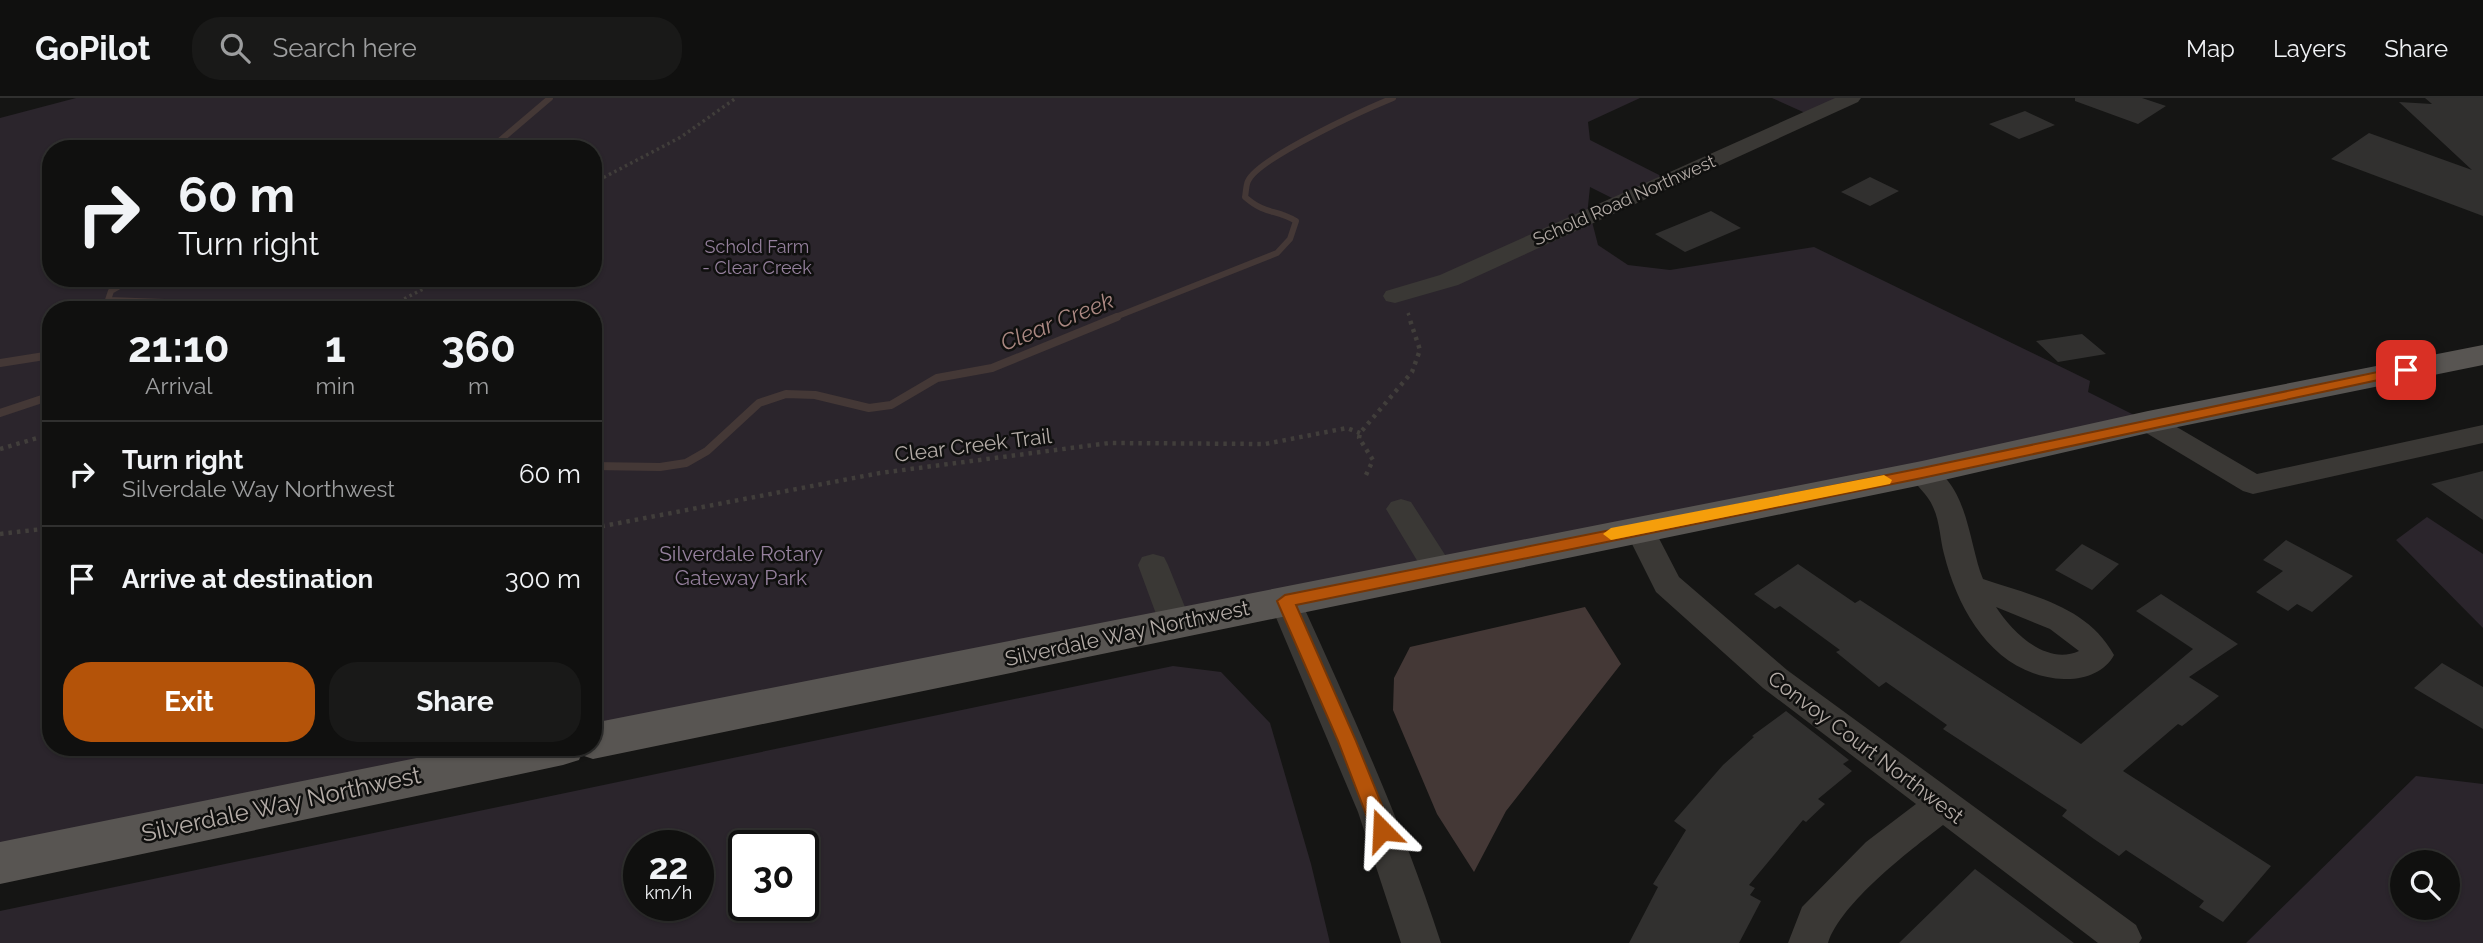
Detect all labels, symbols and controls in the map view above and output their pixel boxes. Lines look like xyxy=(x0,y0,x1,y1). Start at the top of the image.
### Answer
search box xyxy=(192,17,682,80)
text: GoPilot xyxy=(35,29,150,68)
icon: search xyxy=(216,29,254,67)
text: Search here xyxy=(272,33,417,63)
text: Map xyxy=(2186,34,2235,63)
text: Layers xyxy=(2273,34,2346,63)
text: Share xyxy=(2384,34,2448,63)
street label: Schold Road Northwest xyxy=(1530,150,1718,250)
text: 60 m xyxy=(178,166,295,223)
icon: right xyxy=(63,168,154,259)
text: Turn right xyxy=(178,225,319,262)
park label: Schold Farm - Clear Creek xyxy=(702,236,812,278)
water label: Clear Creek xyxy=(996,286,1118,356)
text: 21:10 xyxy=(128,323,229,372)
text: 1 xyxy=(325,323,346,372)
text: 360 xyxy=(441,323,516,372)
pin xyxy=(2376,340,2436,400)
icon: arrive xyxy=(2387,351,2425,389)
text: Arrival xyxy=(145,372,212,399)
text: min xyxy=(316,372,355,399)
text: m xyxy=(468,372,489,399)
street label: Clear Creek Trail xyxy=(893,423,1053,467)
text: Turn right xyxy=(122,445,243,475)
icon: right xyxy=(63,455,101,493)
text: 60 m xyxy=(519,459,581,489)
text: Silverdale Way Northwest xyxy=(122,475,395,502)
park label: Silverdale Rotary Gateway Park xyxy=(659,541,823,590)
icon: arrive xyxy=(63,560,101,598)
text: Arrive at destination xyxy=(122,564,373,594)
text: 300 m xyxy=(505,564,581,594)
street label: Silverdale Way Northwest xyxy=(1002,595,1252,671)
button: Exit xyxy=(63,662,315,742)
button: Share xyxy=(329,662,581,742)
street label: Convoy Court Northwest xyxy=(1763,665,1969,829)
street label: Silverdale Way Northwest xyxy=(139,760,423,848)
position arrow xyxy=(1345,793,1419,867)
speed limit sign: 30 xyxy=(728,830,819,921)
text: 22 xyxy=(649,846,688,887)
map controls xyxy=(2390,850,2460,920)
button: search xyxy=(2390,850,2460,920)
text: km/h xyxy=(645,882,692,903)

